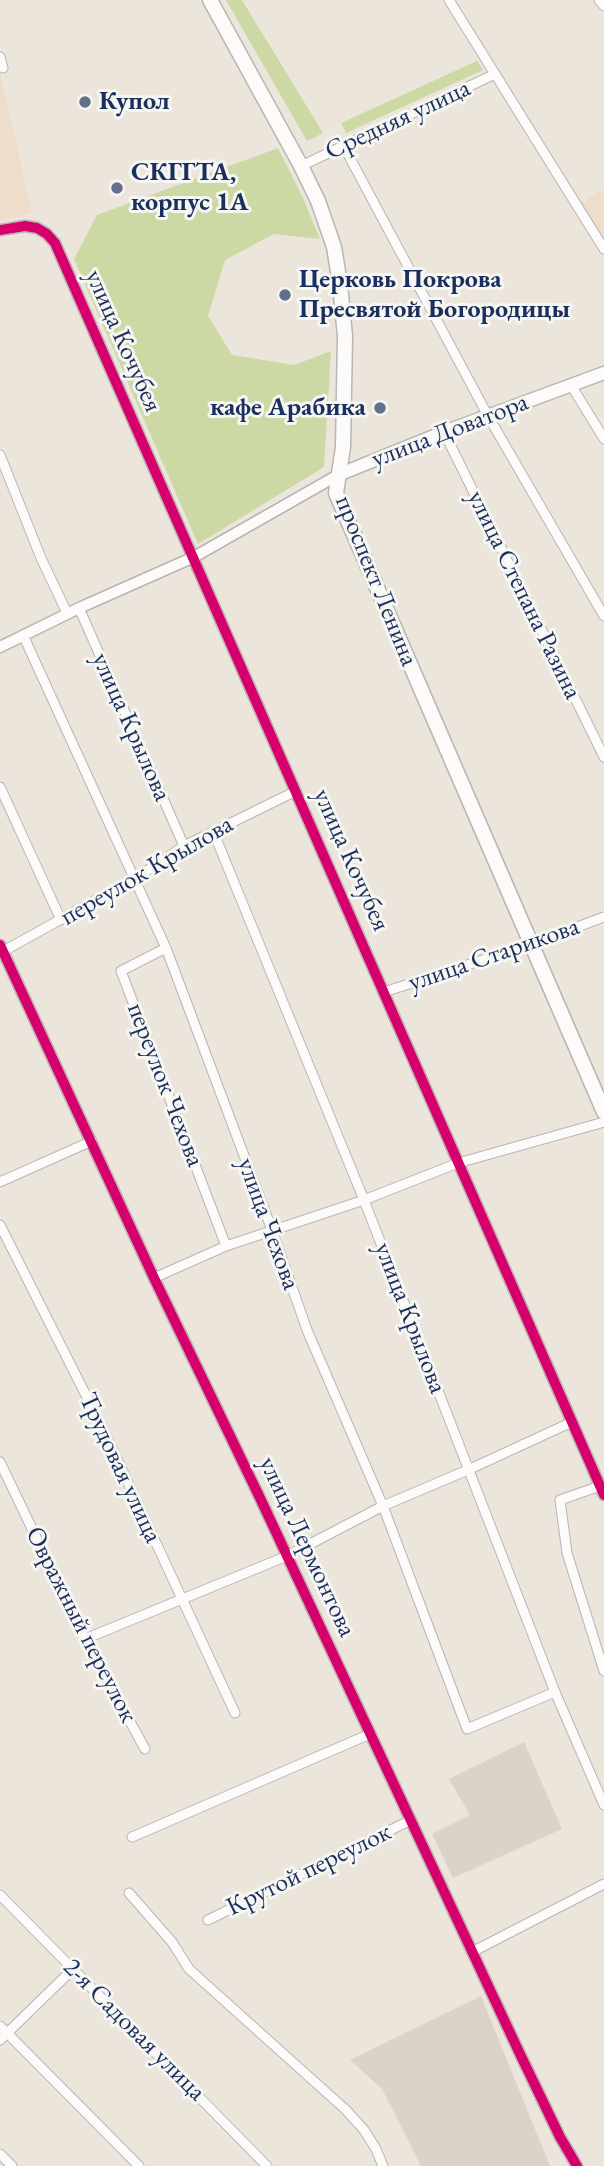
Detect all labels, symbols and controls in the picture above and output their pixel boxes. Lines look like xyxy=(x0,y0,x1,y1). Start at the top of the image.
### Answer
street label: Средняя улица xyxy=(320,73,476,167)
place label: Купол xyxy=(99,86,170,118)
marker: Купол xyxy=(77,94,93,110)
place label: СКГГТА, корпус 1А xyxy=(131,157,248,218)
marker: СКГГТА, корпус 1А xyxy=(109,180,125,196)
place label: Церковь Покрова Пресвятой Богородицы xyxy=(299,264,570,326)
street label: улица Кочубея xyxy=(78,265,168,417)
marker: Церковь Покрова Пресвятой Богородицы xyxy=(277,287,293,303)
street label: улица Доватора xyxy=(367,387,533,475)
place label: кафе Арабика xyxy=(210,392,366,424)
marker: кафе Арабика xyxy=(372,400,388,416)
street label: улица Степана Разина xyxy=(460,485,588,705)
street label: проспект Ленина xyxy=(328,491,424,671)
street label: улица Крылова xyxy=(84,648,178,806)
street label: улица Кочубея xyxy=(306,784,396,936)
street label: переулок Крылова xyxy=(55,809,239,933)
street label: улица Старикова xyxy=(404,911,584,999)
street label: переулок Чехова xyxy=(119,999,211,1171)
street label: улица Чехова xyxy=(230,1154,306,1294)
street label: улица Крылова xyxy=(367,1238,453,1398)
street label: Трудовая улица xyxy=(72,1388,168,1548)
street label: улица Лермонтова xyxy=(252,1452,362,1642)
street label: Овражный переулок xyxy=(18,1522,144,1728)
street label: Крутой переулок xyxy=(222,1817,396,1923)
street label: 2-я Садовая улица xyxy=(56,1952,212,2108)

